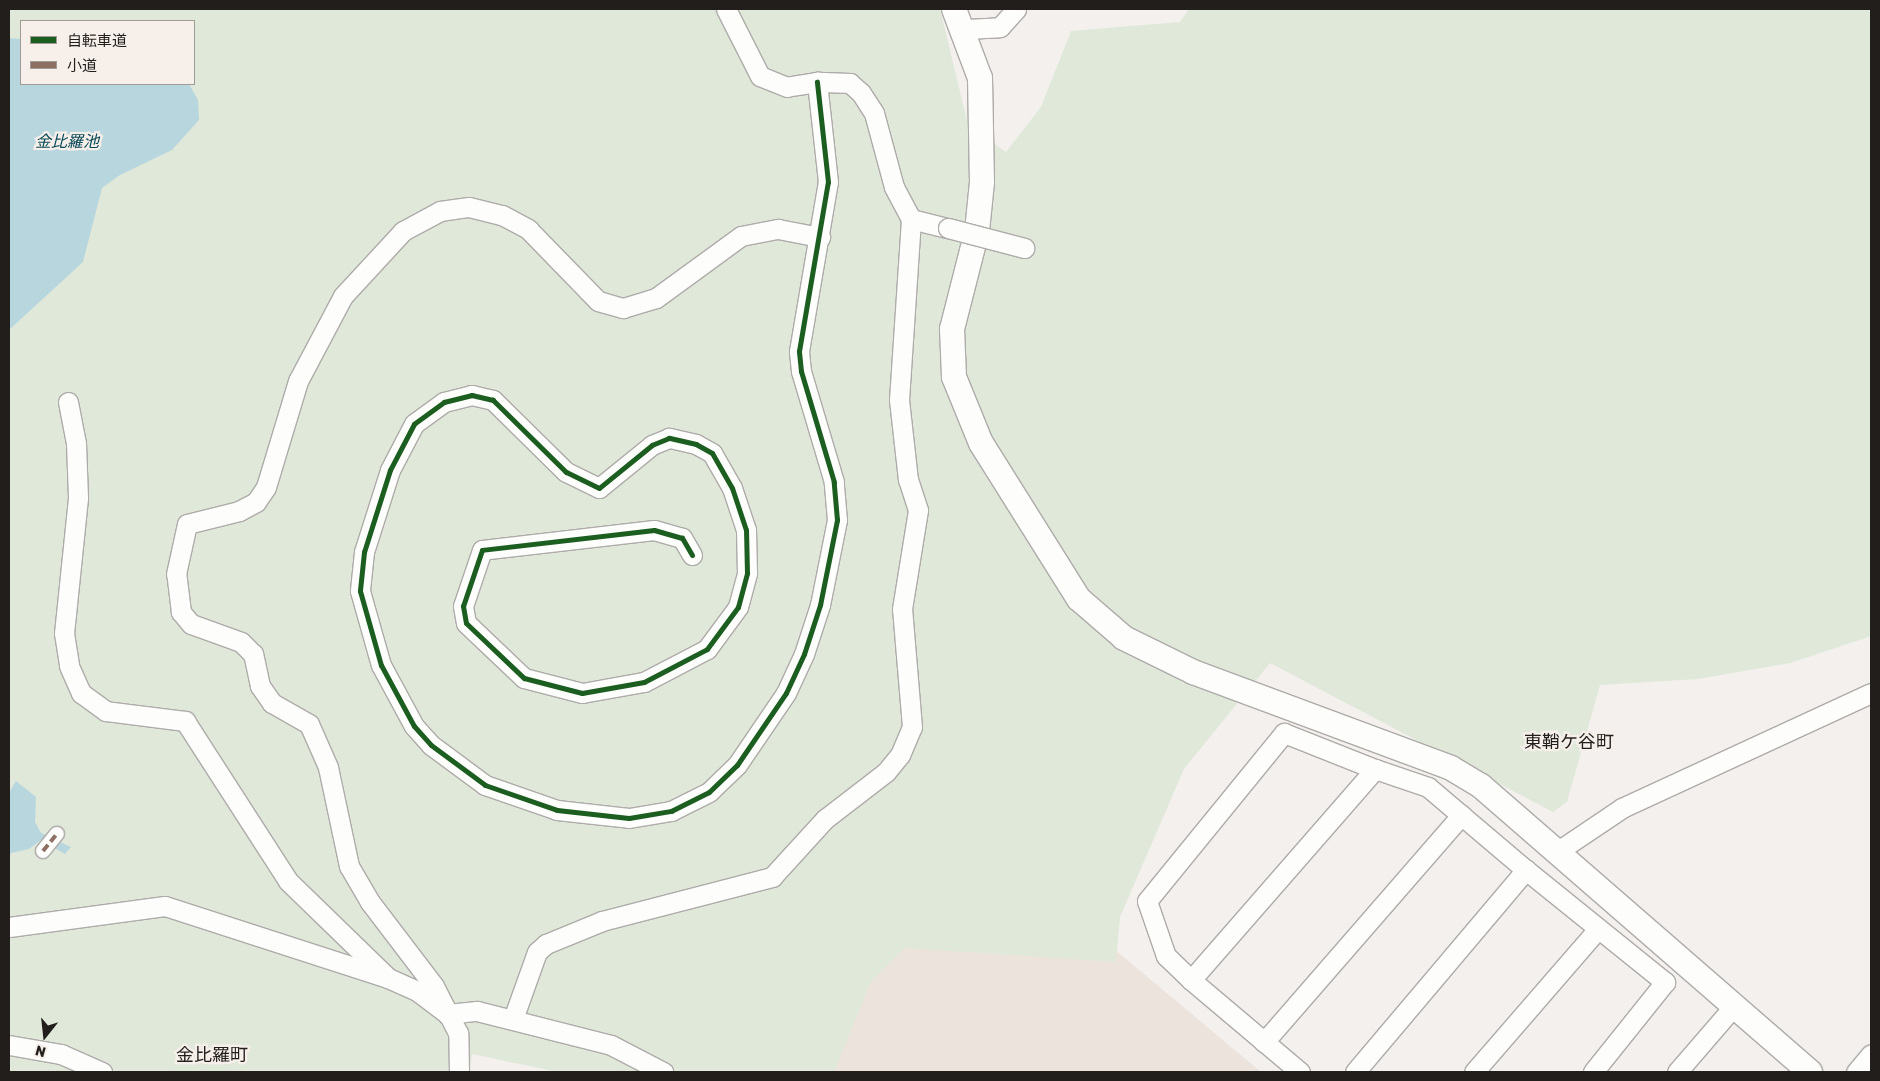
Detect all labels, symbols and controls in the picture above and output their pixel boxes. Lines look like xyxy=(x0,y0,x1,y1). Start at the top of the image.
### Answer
legend xyxy=(20,20,195,85)
text: 自転車道 xyxy=(67,32,127,50)
text: 小道 xyxy=(67,57,97,75)
water label: 金比羅池 xyxy=(35,132,99,152)
district label: 東鞘ケ谷町 xyxy=(1524,731,1614,753)
north arrow xyxy=(20,1011,70,1061)
text: N xyxy=(34,1041,48,1060)
district label: 金比羅町 xyxy=(176,1044,248,1066)

